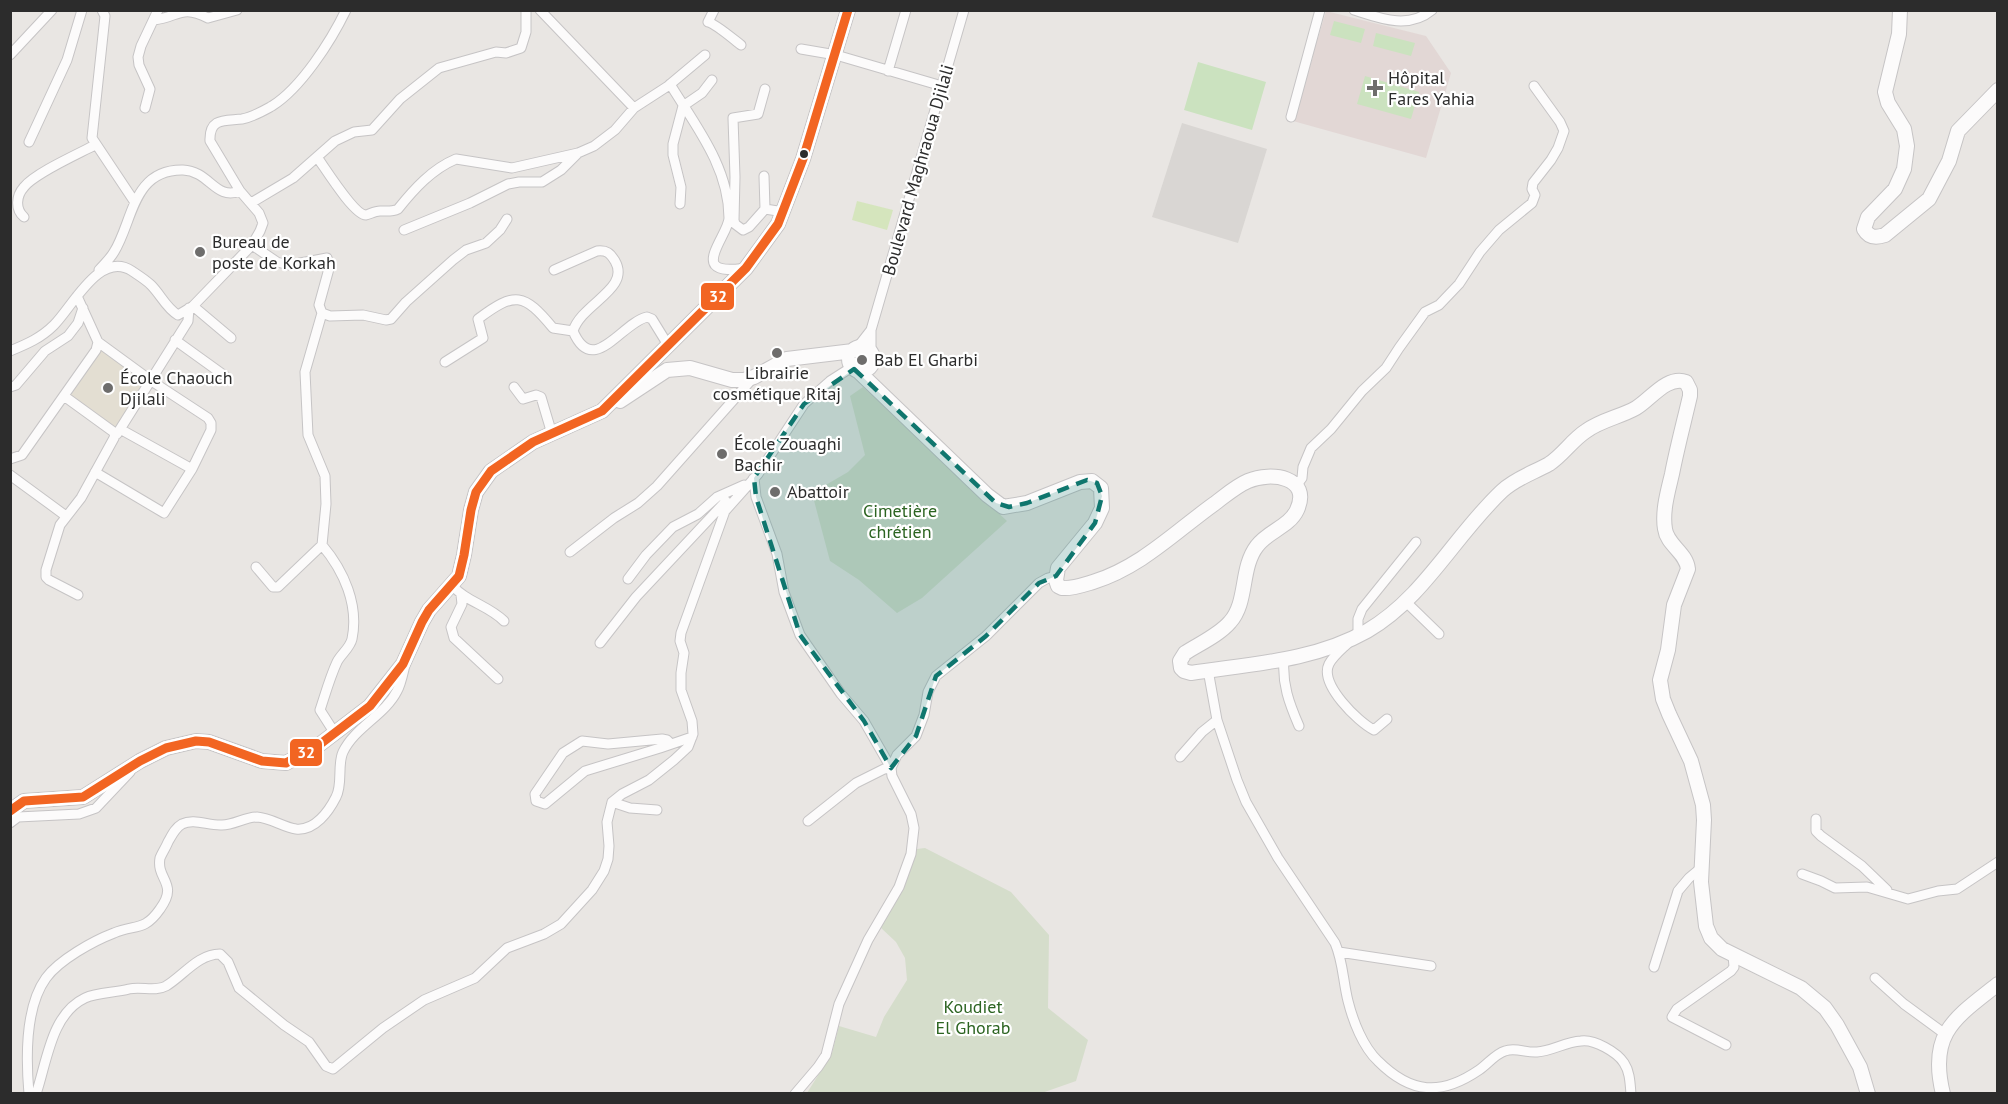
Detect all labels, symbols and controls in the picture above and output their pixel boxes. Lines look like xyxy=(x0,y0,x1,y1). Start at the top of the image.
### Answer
street label: Boulevard Maghraoua Djilali xyxy=(876,62,959,278)
place label: Hôpital Fares Yahia xyxy=(1388,66,1475,110)
marker: Hôpital Fares Yahia xyxy=(1366,79,1384,97)
unlabelled marker xyxy=(798,148,810,160)
place label: Bureau de poste de Korkah xyxy=(212,230,336,274)
marker: Bureau de poste de Korkah xyxy=(193,245,207,259)
line badge: 32 xyxy=(700,282,735,311)
text: 32 xyxy=(709,286,727,306)
marker: Librairie cosmétique Ritaj xyxy=(770,346,784,360)
place label: Bab El Gharbi xyxy=(874,348,978,371)
marker: Bab El Gharbi xyxy=(855,353,869,367)
place label: Librairie cosmétique Ritaj xyxy=(713,361,841,405)
place label: École Chaouch Djilali xyxy=(120,366,233,410)
marker: École Chaouch Djilali xyxy=(101,381,115,395)
place label: École Zouaghi Bachir xyxy=(734,432,841,476)
marker: École Zouaghi Bachir xyxy=(715,447,729,461)
place label: Abattoir xyxy=(787,480,849,503)
marker: Abattoir xyxy=(768,485,782,499)
park label: Cimetière chrétien xyxy=(863,499,937,543)
line badge: 32 xyxy=(289,738,323,767)
text: 32 xyxy=(297,742,315,762)
park label: Koudiet El Ghorab xyxy=(936,995,1011,1039)

